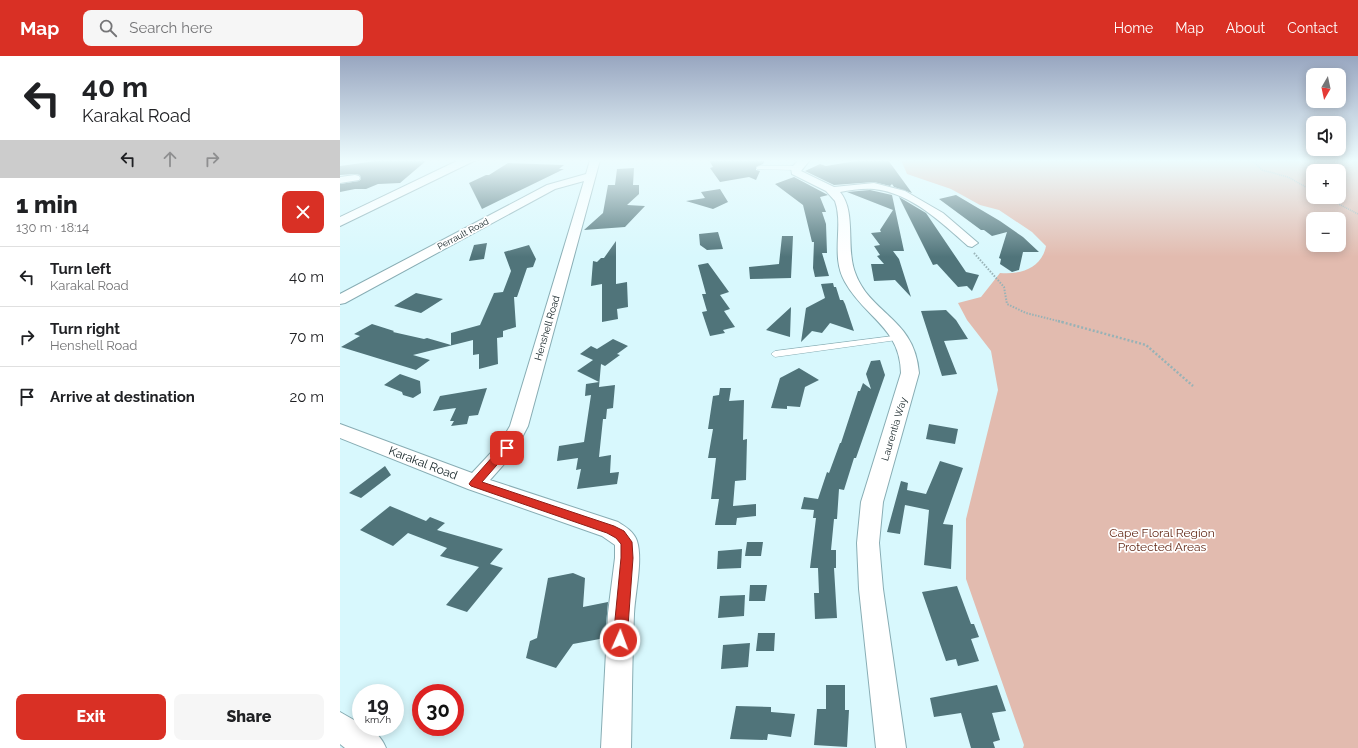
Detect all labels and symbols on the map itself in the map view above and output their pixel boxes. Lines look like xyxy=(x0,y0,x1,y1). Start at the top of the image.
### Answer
north arrow xyxy=(1306,68,1346,108)
street label: Perrault Road xyxy=(436,216,491,252)
street label: Henshell Road xyxy=(532,294,562,362)
street label: Laurentia Way xyxy=(879,395,909,462)
pin xyxy=(490,431,524,465)
street label: Karakal Road xyxy=(387,443,459,483)
park label: Cape Floral Region Protected Areas xyxy=(1109,526,1215,554)
position arrow xyxy=(599,619,641,661)
speed limit sign: 30 xyxy=(412,684,464,736)

